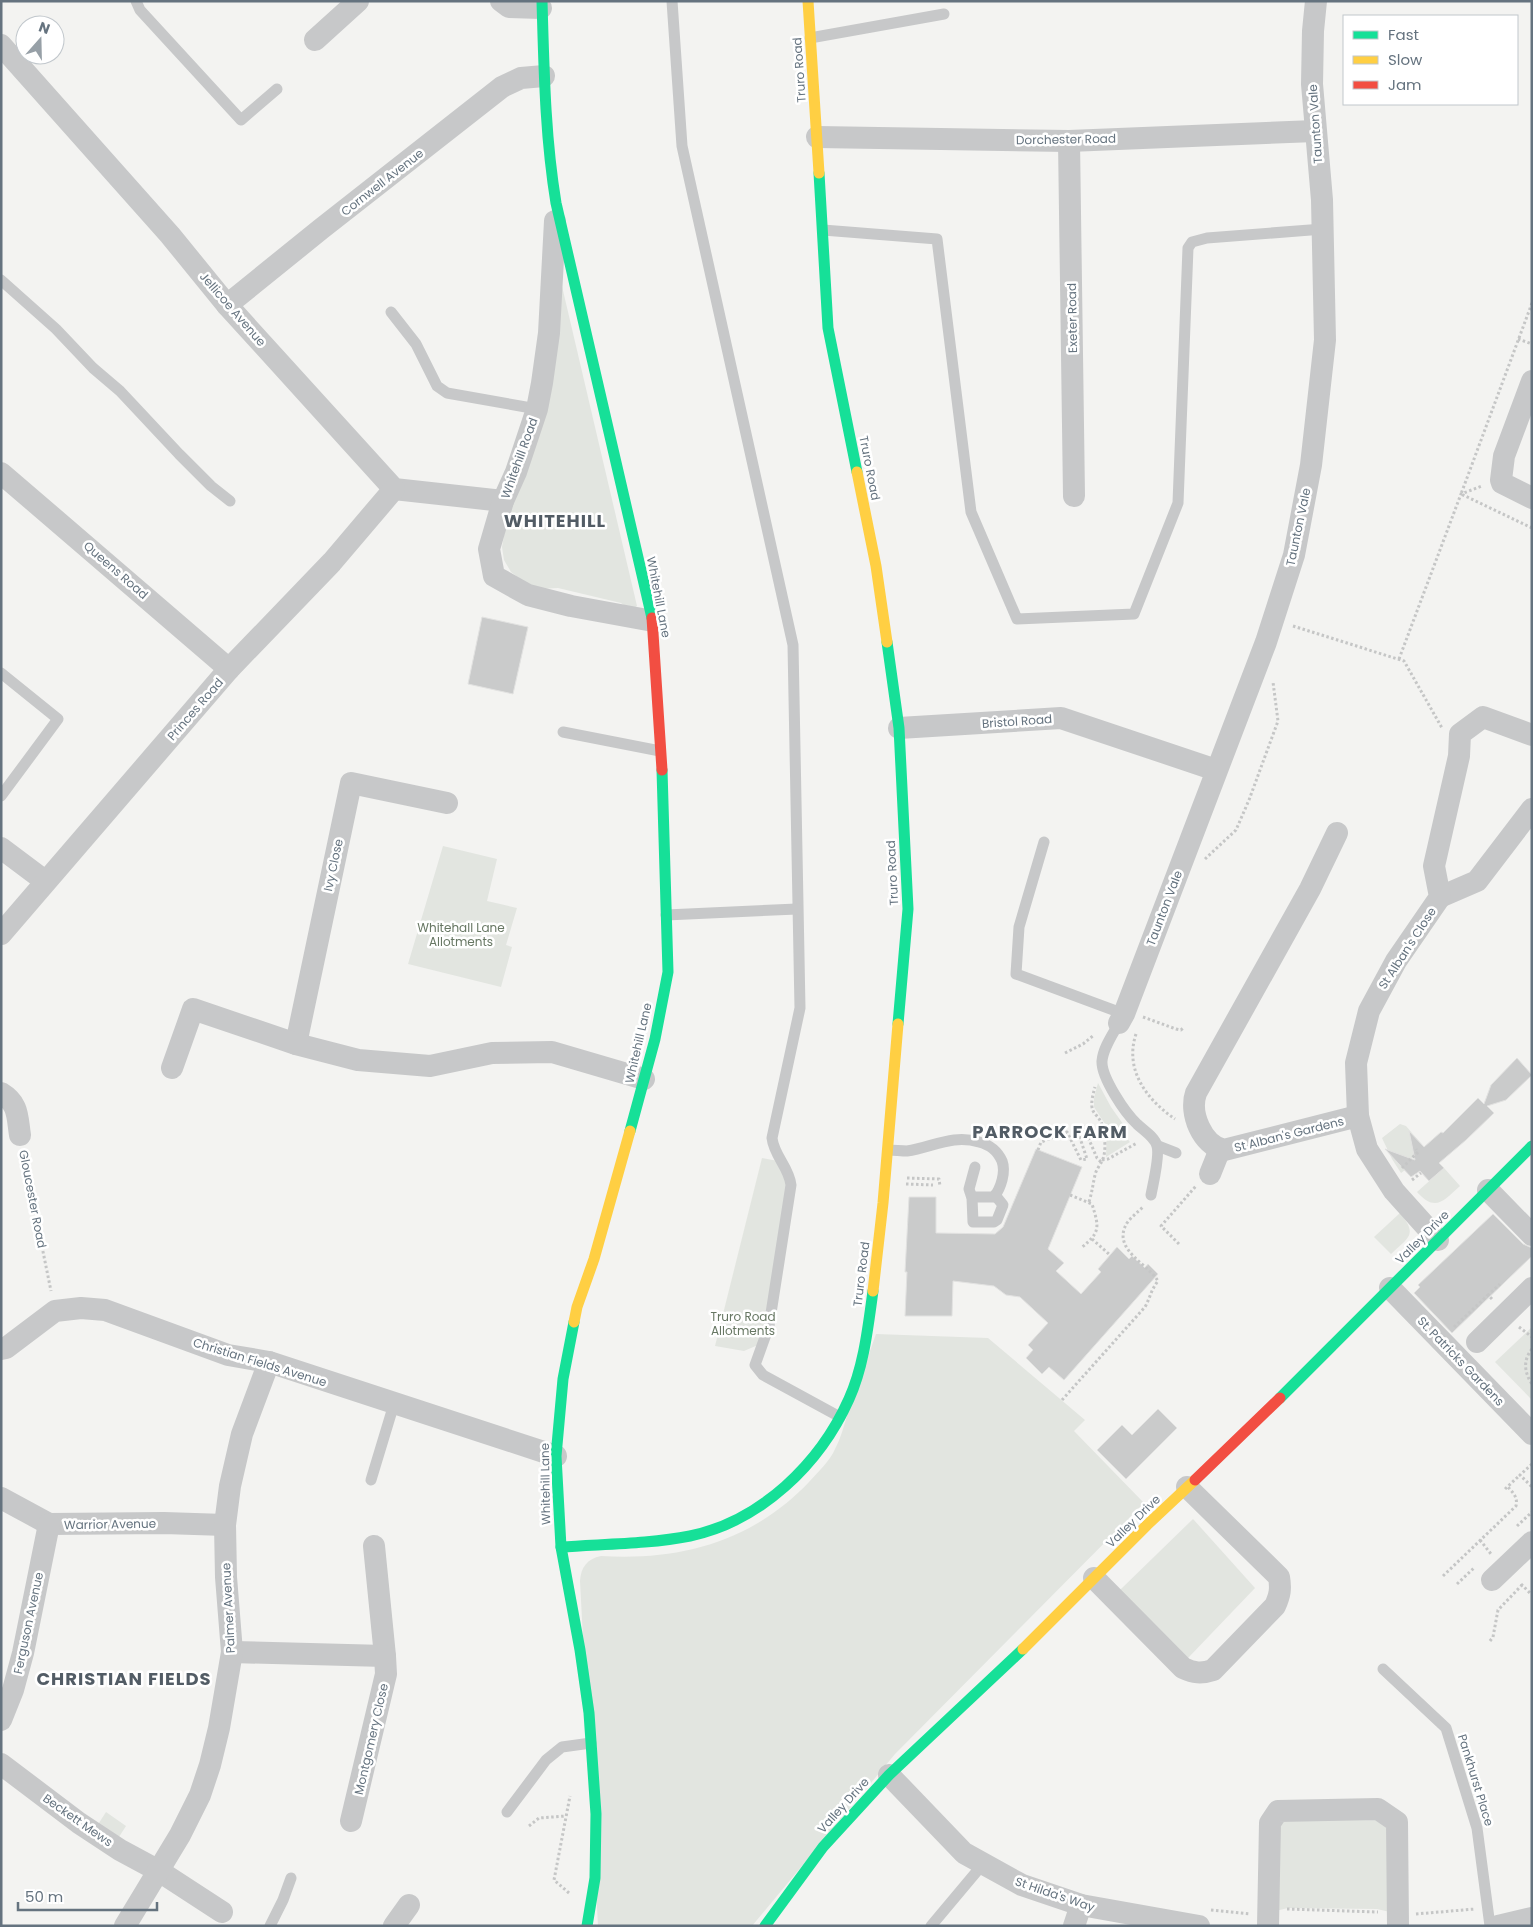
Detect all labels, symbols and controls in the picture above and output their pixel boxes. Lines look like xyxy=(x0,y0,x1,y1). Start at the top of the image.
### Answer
north arrow xyxy=(15,15,65,65)
legend xyxy=(1343,15,1518,105)
text: N xyxy=(36,17,53,39)
text: Fast xyxy=(1388,24,1419,45)
street label: Truro Road xyxy=(788,37,810,103)
text: Slow xyxy=(1388,49,1423,70)
text: Jam xyxy=(1388,74,1422,95)
street label: Taunton Vale xyxy=(1304,84,1326,164)
street label: Dorchester Road xyxy=(1016,130,1116,148)
street label: Cornwell Avenue xyxy=(337,144,427,220)
street label: Jellicoe Avenue xyxy=(196,268,270,350)
street label: Exeter Road xyxy=(1063,283,1081,353)
street label: Whitehill Road xyxy=(496,415,542,501)
street label: Truro Road xyxy=(855,434,885,502)
street label: Taunton Vale xyxy=(1281,486,1315,568)
district label: WHITEHILL xyxy=(504,508,606,533)
street label: Queens Road xyxy=(80,537,152,603)
street label: Whitehill Lane xyxy=(643,555,675,639)
street label: Princes Road xyxy=(163,674,227,744)
street label: Bristol Road xyxy=(981,710,1053,732)
street label: Ivy Close xyxy=(319,837,347,893)
street label: Truro Road xyxy=(882,840,902,906)
street label: Taunton Vale xyxy=(1142,868,1186,948)
street label: St Alban's Close xyxy=(1374,904,1440,992)
park label: Whitehall Lane Allotments xyxy=(417,919,505,950)
street label: Whitehill Lane xyxy=(620,1001,656,1085)
street label: St Alban's Gardens xyxy=(1232,1112,1346,1156)
district label: PARROCK FARM xyxy=(972,1119,1128,1144)
street label: Gloucester Road xyxy=(15,1149,51,1249)
street label: Valley Drive xyxy=(1391,1206,1453,1268)
street label: Truro Road xyxy=(849,1241,873,1307)
park label: Truro Road Allotments xyxy=(710,1308,776,1339)
street label: St. Patricks Gardens xyxy=(1414,1313,1508,1409)
street label: Christian Fields Avenue xyxy=(191,1334,329,1390)
street label: Whitehill Lane xyxy=(536,1443,554,1525)
street label: Valley Drive xyxy=(1102,1491,1164,1551)
street label: Warrior Avenue xyxy=(64,1515,156,1533)
street label: Palmer Avenue xyxy=(217,1562,239,1654)
street label: Ferguson Avenue xyxy=(9,1571,47,1675)
district label: CHRISTIAN FIELDS xyxy=(36,1666,212,1691)
street label: Montgomery Close xyxy=(350,1682,392,1796)
street label: Pankhurst Place xyxy=(1454,1732,1498,1828)
street label: Valley Drive xyxy=(813,1773,873,1837)
street label: Beckett Mews xyxy=(40,1790,116,1850)
street label: St Hilda's Way xyxy=(1013,1872,1097,1916)
scale bar xyxy=(18,1880,156,1912)
text: 50 m xyxy=(25,1886,63,1907)

